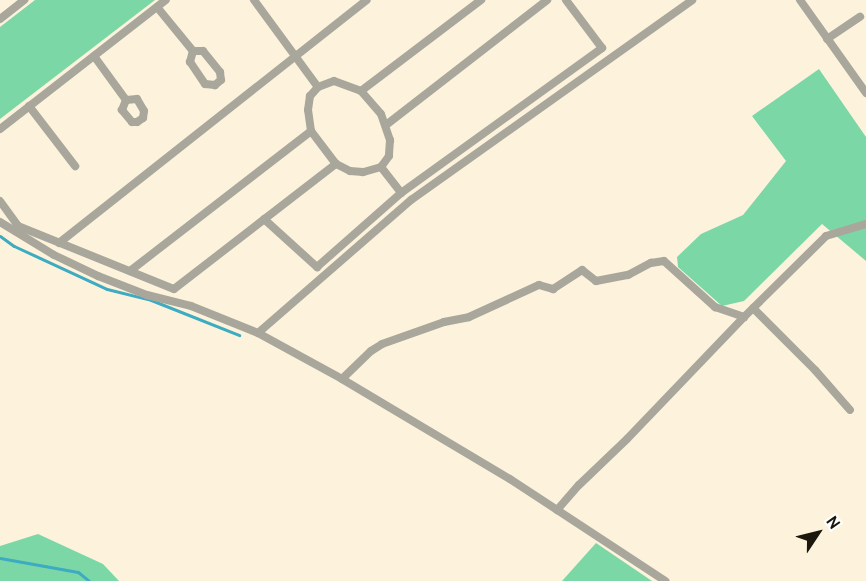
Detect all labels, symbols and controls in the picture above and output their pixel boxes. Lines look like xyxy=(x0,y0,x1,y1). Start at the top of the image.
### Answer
north arrow xyxy=(788,503,848,563)
text: N xyxy=(822,512,844,532)

